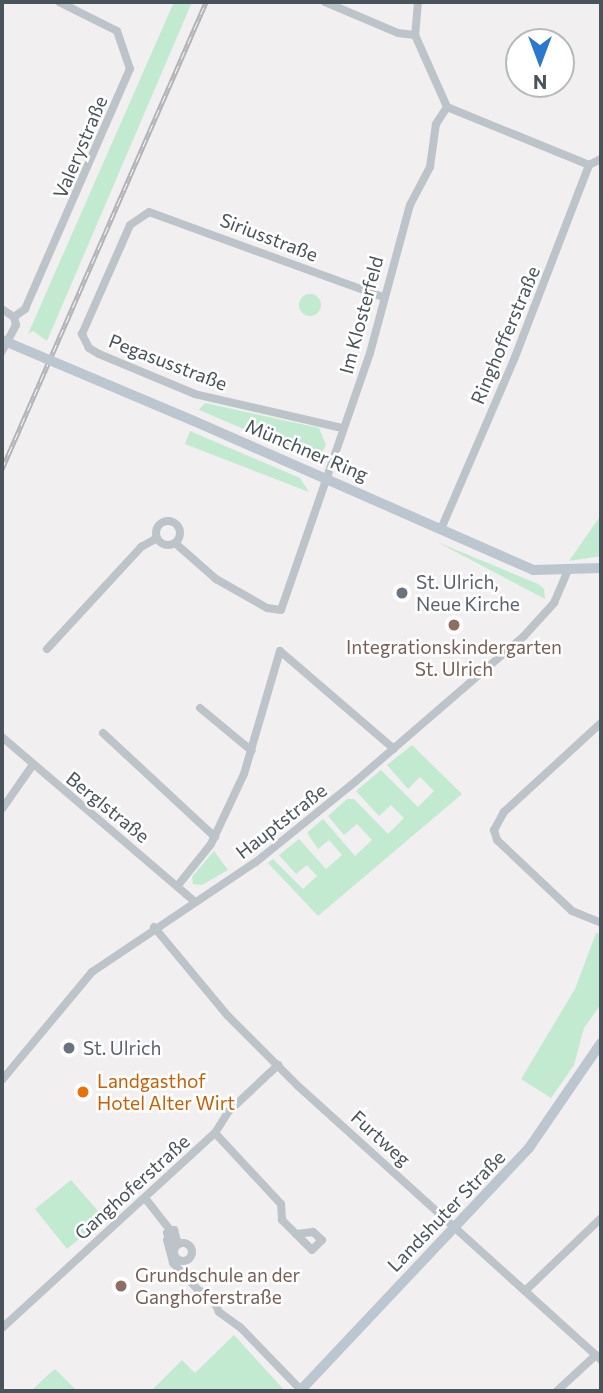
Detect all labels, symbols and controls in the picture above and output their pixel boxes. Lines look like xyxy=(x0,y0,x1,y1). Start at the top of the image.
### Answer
north arrow xyxy=(505,28,575,98)
text: N xyxy=(533,71,547,94)
street label: Valerystraße xyxy=(48,92,112,202)
street label: Siriusstraße xyxy=(217,208,321,266)
street label: Im Klosterfeld xyxy=(334,254,388,376)
street label: Ringhofferstraße xyxy=(466,263,544,407)
street label: Pegasusstraße xyxy=(106,329,230,395)
street label: Münchner Ring xyxy=(242,414,372,486)
place label: St. Ulrich, Neue Kirche xyxy=(416,571,520,615)
marker: St. Ulrich, Neue Kirche xyxy=(394,585,410,601)
marker: Integrationskindergarten St. Ulrich xyxy=(446,617,462,633)
place label: Integrationskindergarten St. Ulrich xyxy=(346,636,562,680)
street label: Berglstraße xyxy=(62,767,154,847)
street label: Hauptstraße xyxy=(231,778,331,864)
place label: St. Ulrich xyxy=(83,1037,161,1059)
marker: St. Ulrich xyxy=(61,1040,77,1056)
place label: Landgasthof Hotel Alter Wirt xyxy=(97,1070,235,1114)
marker: Landgasthof Hotel Alter Wirt xyxy=(75,1084,91,1100)
street label: Furtweg xyxy=(347,1106,415,1170)
street label: Ganghoferstraße xyxy=(70,1129,194,1245)
street label: Landshuter Straße xyxy=(382,1146,510,1276)
place label: Grundschule an der Ganghoferstraße xyxy=(135,1264,300,1308)
marker: Grundschule an der Ganghoferstraße xyxy=(113,1278,129,1294)

